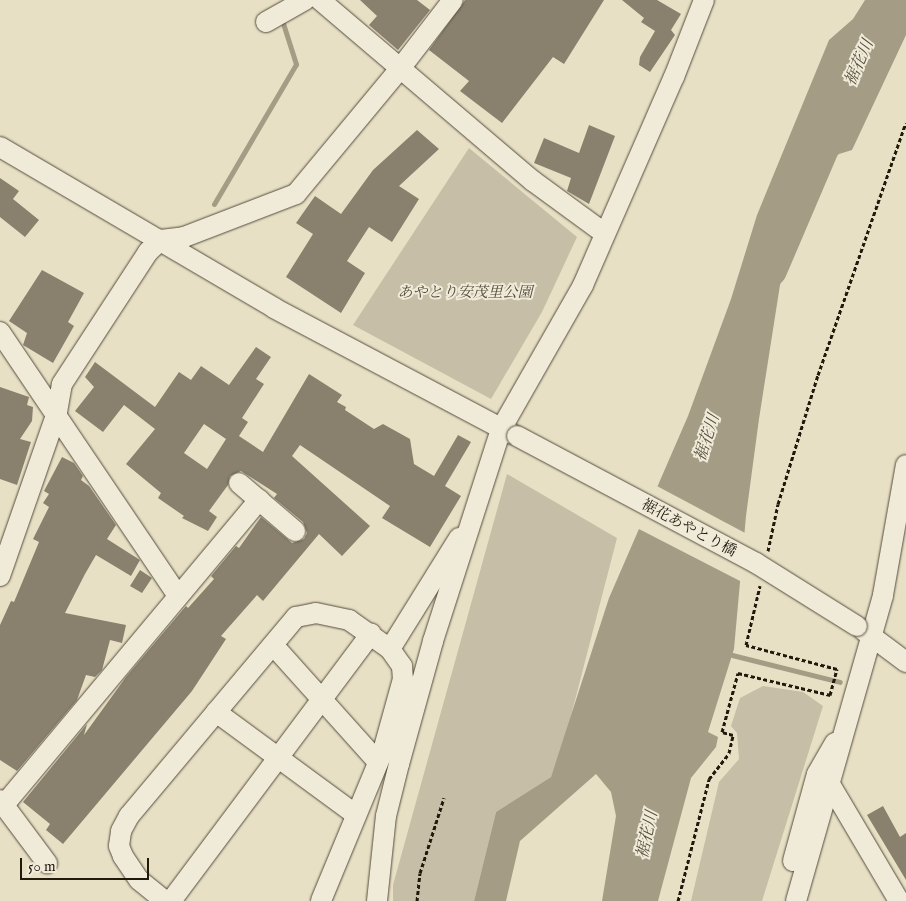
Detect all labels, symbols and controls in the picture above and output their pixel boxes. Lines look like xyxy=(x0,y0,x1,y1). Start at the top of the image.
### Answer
water label: 裾花川 xyxy=(842,37,878,89)
park label: あやとり安茂里公園 xyxy=(398,284,532,302)
water label: 裾花川 xyxy=(691,412,725,464)
street label: 裾花あやとり橋 xyxy=(638,495,740,561)
water label: 裾花川 xyxy=(634,810,662,860)
scale bar xyxy=(22,848,151,880)
text: 50 m xyxy=(28,857,56,876)

